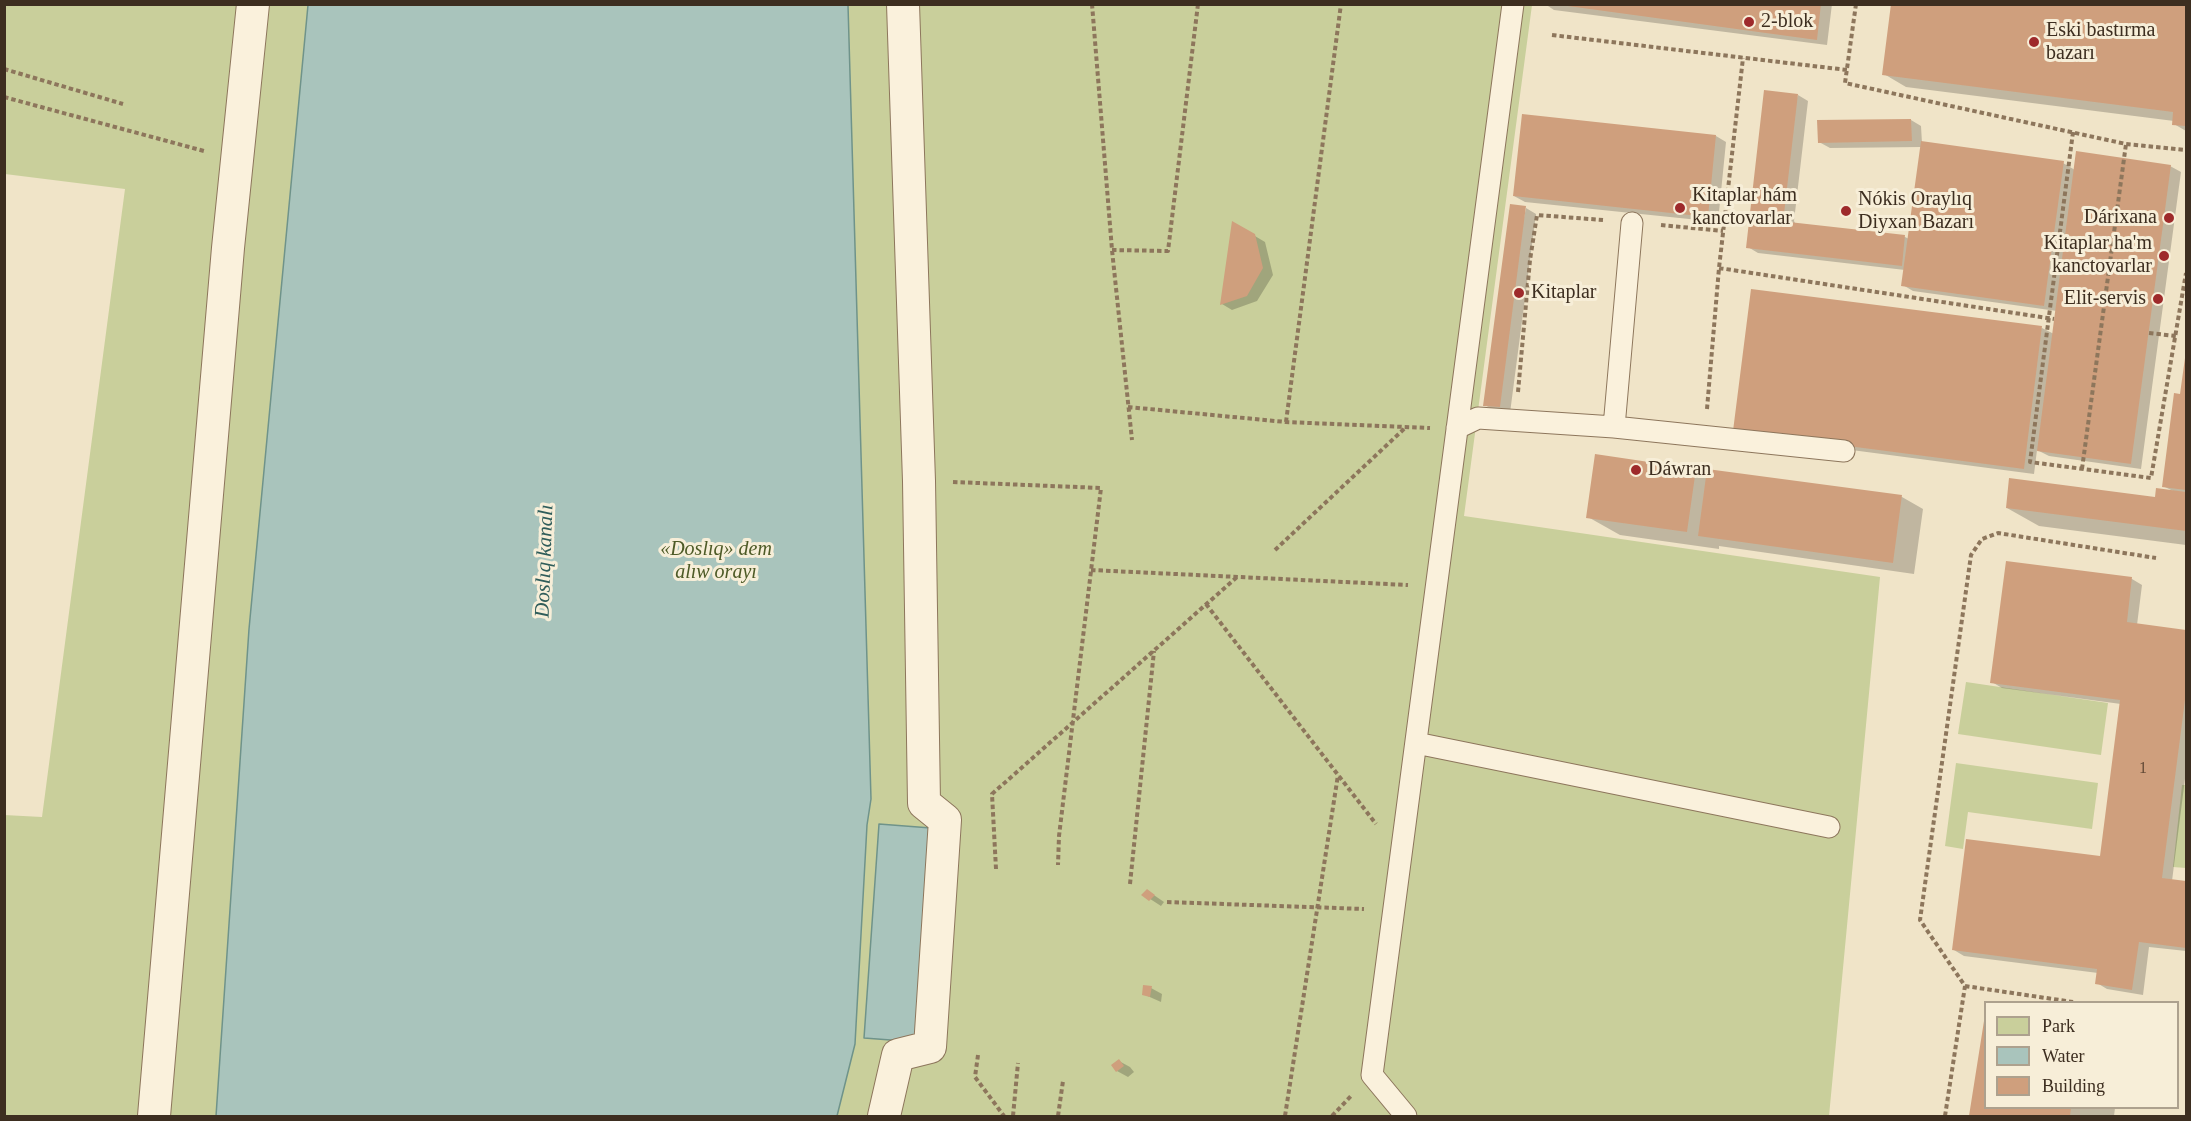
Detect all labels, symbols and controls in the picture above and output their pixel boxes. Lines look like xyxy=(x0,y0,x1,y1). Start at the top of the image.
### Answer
place label: 2-blok xyxy=(1761,10,1813,34)
marker: 2-blok xyxy=(1742,15,1756,29)
place label: Eski bastırma bazarı xyxy=(2046,19,2155,66)
marker: Eski bastırma bazarı xyxy=(2027,35,2041,49)
place label: Kitaplar hám kanctovarlar xyxy=(1692,184,1797,231)
place label: Nókis Oraylıq Diyxan Bazarı xyxy=(1858,188,1974,235)
marker: Kitaplar hám kanctovarlar xyxy=(1673,201,1687,215)
marker: Nókis Oraylıq Diyxan Bazarı xyxy=(1839,204,1853,218)
place label: Dárixana xyxy=(2084,206,2157,230)
marker: Dárixana xyxy=(2162,211,2176,225)
place label: Kitaplar ha'm kanctovarlar xyxy=(2043,232,2152,279)
marker: Kitaplar ha'm kanctovarlar xyxy=(2157,249,2171,263)
place label: Kitaplar xyxy=(1531,281,1597,305)
marker: Kitaplar xyxy=(1512,286,1526,300)
place label: Elit-servis xyxy=(2064,287,2146,311)
marker: Elit-servis xyxy=(2151,292,2165,306)
place label: Dáwran xyxy=(1648,458,1711,482)
marker: Dáwran xyxy=(1629,463,1643,477)
water label: Doslıq kanalı xyxy=(530,504,560,618)
park label: «Doslıq» dem alıw orayı xyxy=(660,538,772,585)
house number: 1 xyxy=(2139,759,2147,779)
legend xyxy=(1984,1001,2179,1109)
text: Park xyxy=(2042,1016,2075,1036)
text: Water xyxy=(2042,1046,2085,1066)
text: Building xyxy=(2042,1076,2105,1096)

